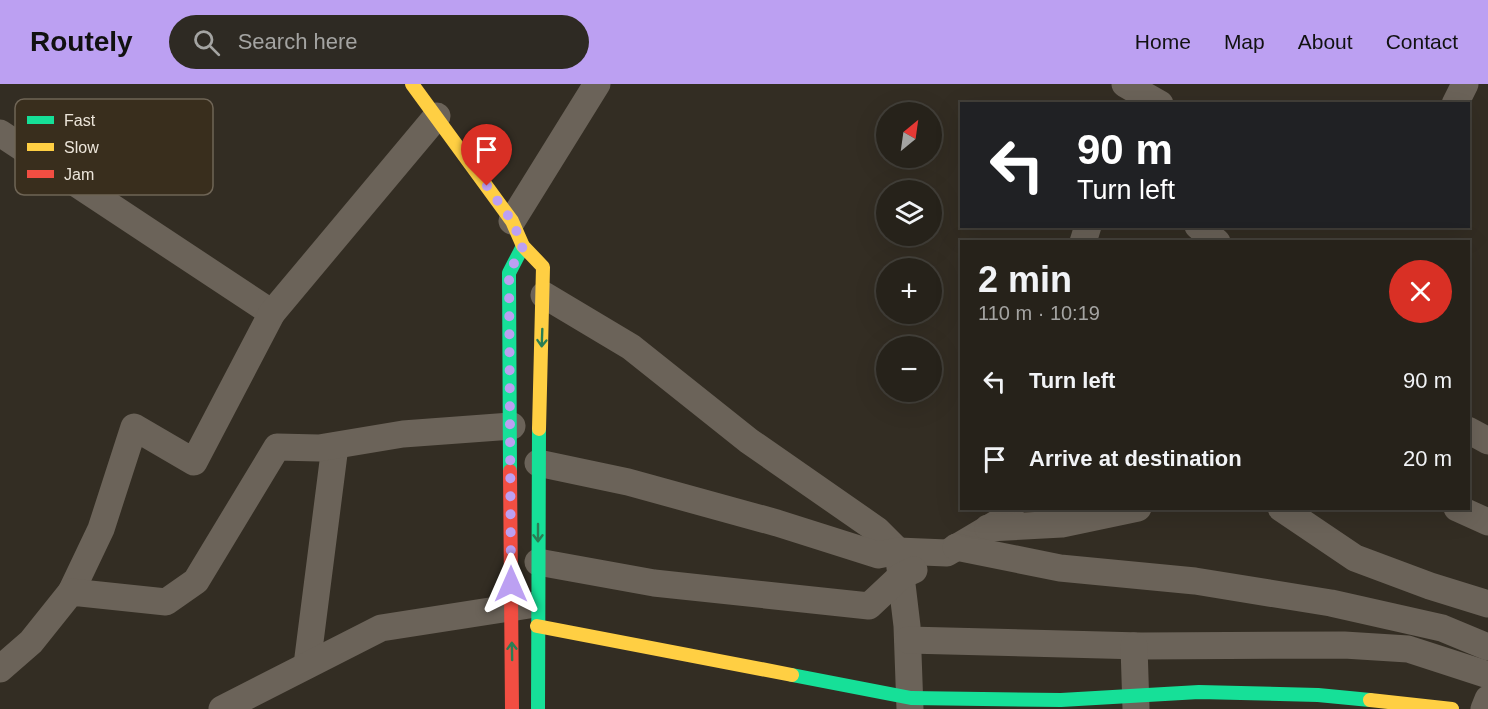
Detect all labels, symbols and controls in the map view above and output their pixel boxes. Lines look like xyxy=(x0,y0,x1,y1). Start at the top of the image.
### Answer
search box xyxy=(169,15,589,69)
text: Routely xyxy=(30,26,133,57)
icon: search xyxy=(190,26,223,59)
text: Search here xyxy=(238,29,358,54)
text: Home xyxy=(1135,30,1191,53)
text: Map xyxy=(1224,30,1265,53)
text: About xyxy=(1298,30,1353,53)
text: Contact xyxy=(1386,30,1458,53)
legend xyxy=(15,99,213,195)
north arrow xyxy=(876,102,942,168)
map controls xyxy=(876,102,942,402)
text: Fast xyxy=(64,112,96,129)
pin xyxy=(461,124,512,186)
icon: left xyxy=(978,126,1056,204)
text: 90 m xyxy=(1077,126,1173,173)
icon: arrive xyxy=(470,133,503,166)
text: Slow xyxy=(64,139,99,156)
text: Jam xyxy=(64,166,94,183)
text: Turn left xyxy=(1077,175,1175,205)
button: layers xyxy=(876,180,942,246)
button: + xyxy=(876,258,942,324)
text: 2 min xyxy=(978,259,1072,300)
button: close xyxy=(1389,260,1452,323)
text: 110 m · 10:19 xyxy=(978,302,1100,324)
one-way arrow xyxy=(537,328,548,348)
button: − xyxy=(876,336,942,402)
icon: left xyxy=(978,365,1011,398)
text: Turn left xyxy=(1029,368,1115,393)
text: 90 m xyxy=(1403,368,1452,393)
icon: arrive xyxy=(978,443,1011,476)
text: Arrive at destination xyxy=(1029,446,1242,471)
text: 20 m xyxy=(1403,446,1452,471)
one-way arrow xyxy=(532,523,544,543)
position arrow xyxy=(479,552,543,616)
one-way arrow xyxy=(506,641,518,661)

